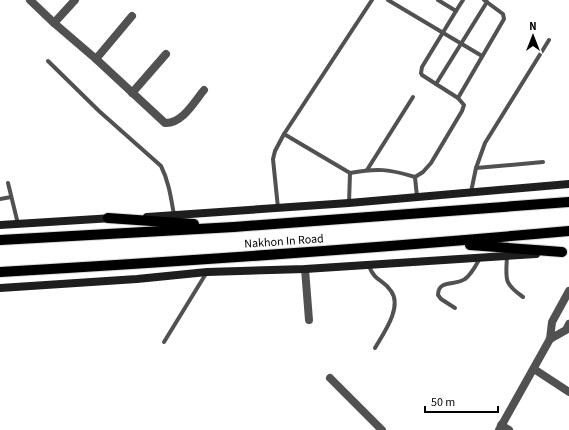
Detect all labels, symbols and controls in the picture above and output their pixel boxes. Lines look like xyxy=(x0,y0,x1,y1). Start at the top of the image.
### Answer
north arrow xyxy=(513,16,553,56)
text: N xyxy=(529,19,537,34)
street label: Nakhon In Road xyxy=(244,230,324,253)
scale bar xyxy=(425,388,498,414)
text: 50 m xyxy=(431,394,455,411)

